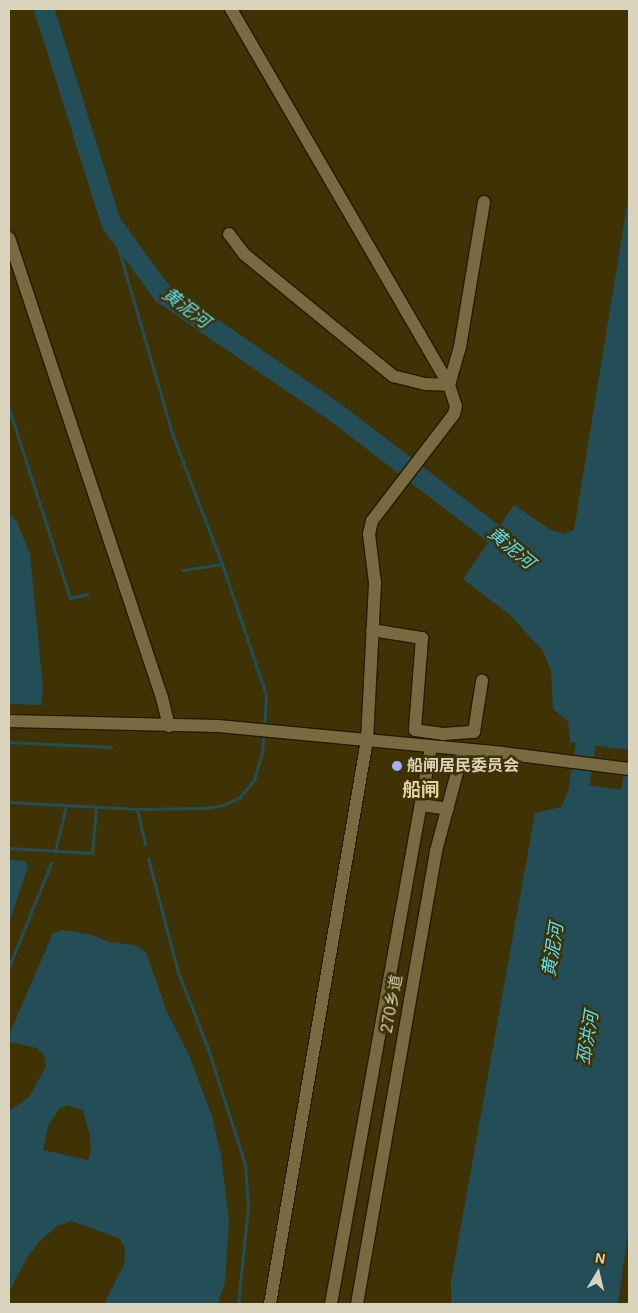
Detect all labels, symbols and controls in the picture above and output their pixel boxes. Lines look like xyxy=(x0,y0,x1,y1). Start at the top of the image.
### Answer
water label: 黄泥河 xyxy=(158,283,214,333)
water label: 黄泥河 xyxy=(483,522,539,574)
place label: 船闸居民委员会 xyxy=(407,756,519,776)
marker: 船闸居民委员会 xyxy=(391,760,403,772)
district label: 船闸 xyxy=(402,779,440,801)
water label: 黄泥河 xyxy=(538,922,568,978)
street label: 270乡道 xyxy=(377,973,407,1035)
water label: 邳洪河 xyxy=(573,1010,603,1066)
north arrow xyxy=(573,1248,623,1298)
text: N xyxy=(594,1249,607,1267)

